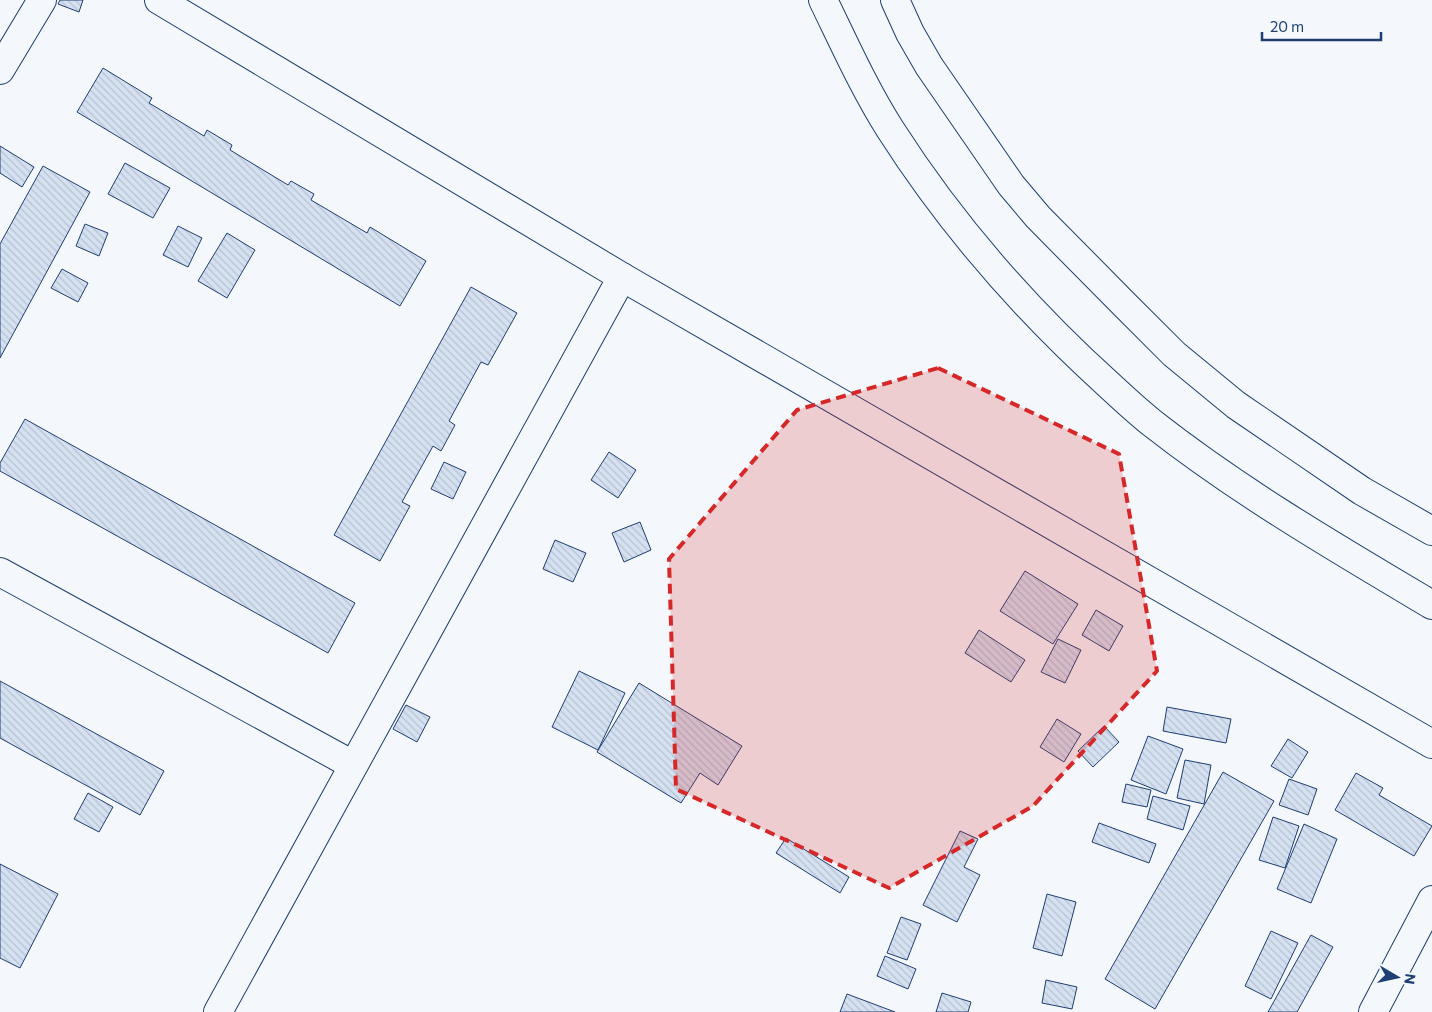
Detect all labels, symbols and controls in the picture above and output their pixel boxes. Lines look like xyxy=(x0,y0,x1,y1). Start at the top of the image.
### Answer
scale bar xyxy=(1262,10,1381,42)
text: 20 m xyxy=(1270,17,1304,35)
north arrow xyxy=(1372,952,1422,1002)
text: N xyxy=(1401,973,1420,986)

